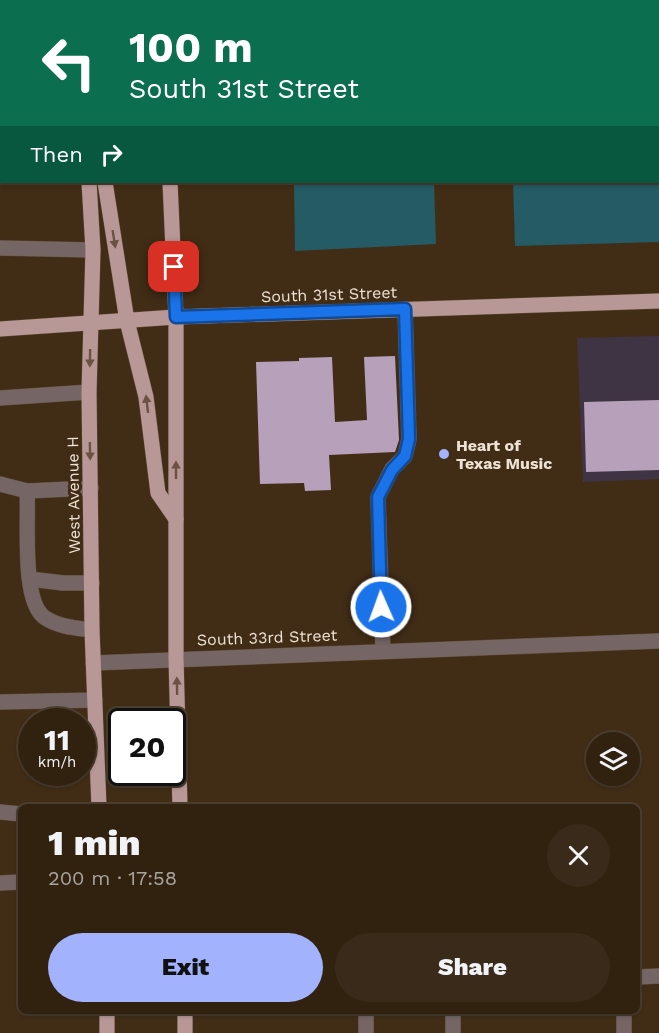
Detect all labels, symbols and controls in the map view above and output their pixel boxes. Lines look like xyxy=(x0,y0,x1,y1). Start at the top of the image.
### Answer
text: 100 m xyxy=(129,23,253,72)
icon: left xyxy=(30,24,108,102)
text: South 31st Street xyxy=(129,73,359,105)
icon: right xyxy=(95,138,128,171)
text: Then xyxy=(30,142,83,167)
one-way arrow xyxy=(109,230,118,249)
pin xyxy=(148,241,199,292)
icon: arrive xyxy=(157,250,190,283)
street label: South 31st Street xyxy=(261,283,398,306)
one-way arrow xyxy=(85,349,94,368)
one-way arrow xyxy=(142,394,152,413)
street label: West Avenue H xyxy=(63,436,84,554)
place label: Heart of Texas Music xyxy=(456,436,552,473)
one-way arrow xyxy=(85,441,95,460)
marker: Heart of Texas Music xyxy=(437,447,451,461)
one-way arrow xyxy=(171,460,181,479)
position arrow xyxy=(349,575,413,639)
street label: South 33rd Street xyxy=(197,626,338,649)
one-way arrow xyxy=(172,676,182,695)
speed limit sign: 20 xyxy=(108,708,186,786)
text: 11 xyxy=(44,722,70,757)
map controls xyxy=(586,732,640,786)
button: layers xyxy=(586,732,640,786)
text: km/h xyxy=(38,753,76,771)
text: 1 min xyxy=(48,822,141,864)
button: close xyxy=(547,824,610,887)
text: 200 m · 17:58 xyxy=(48,866,177,890)
button: Exit xyxy=(48,933,323,1002)
button: Share xyxy=(335,933,610,1002)

